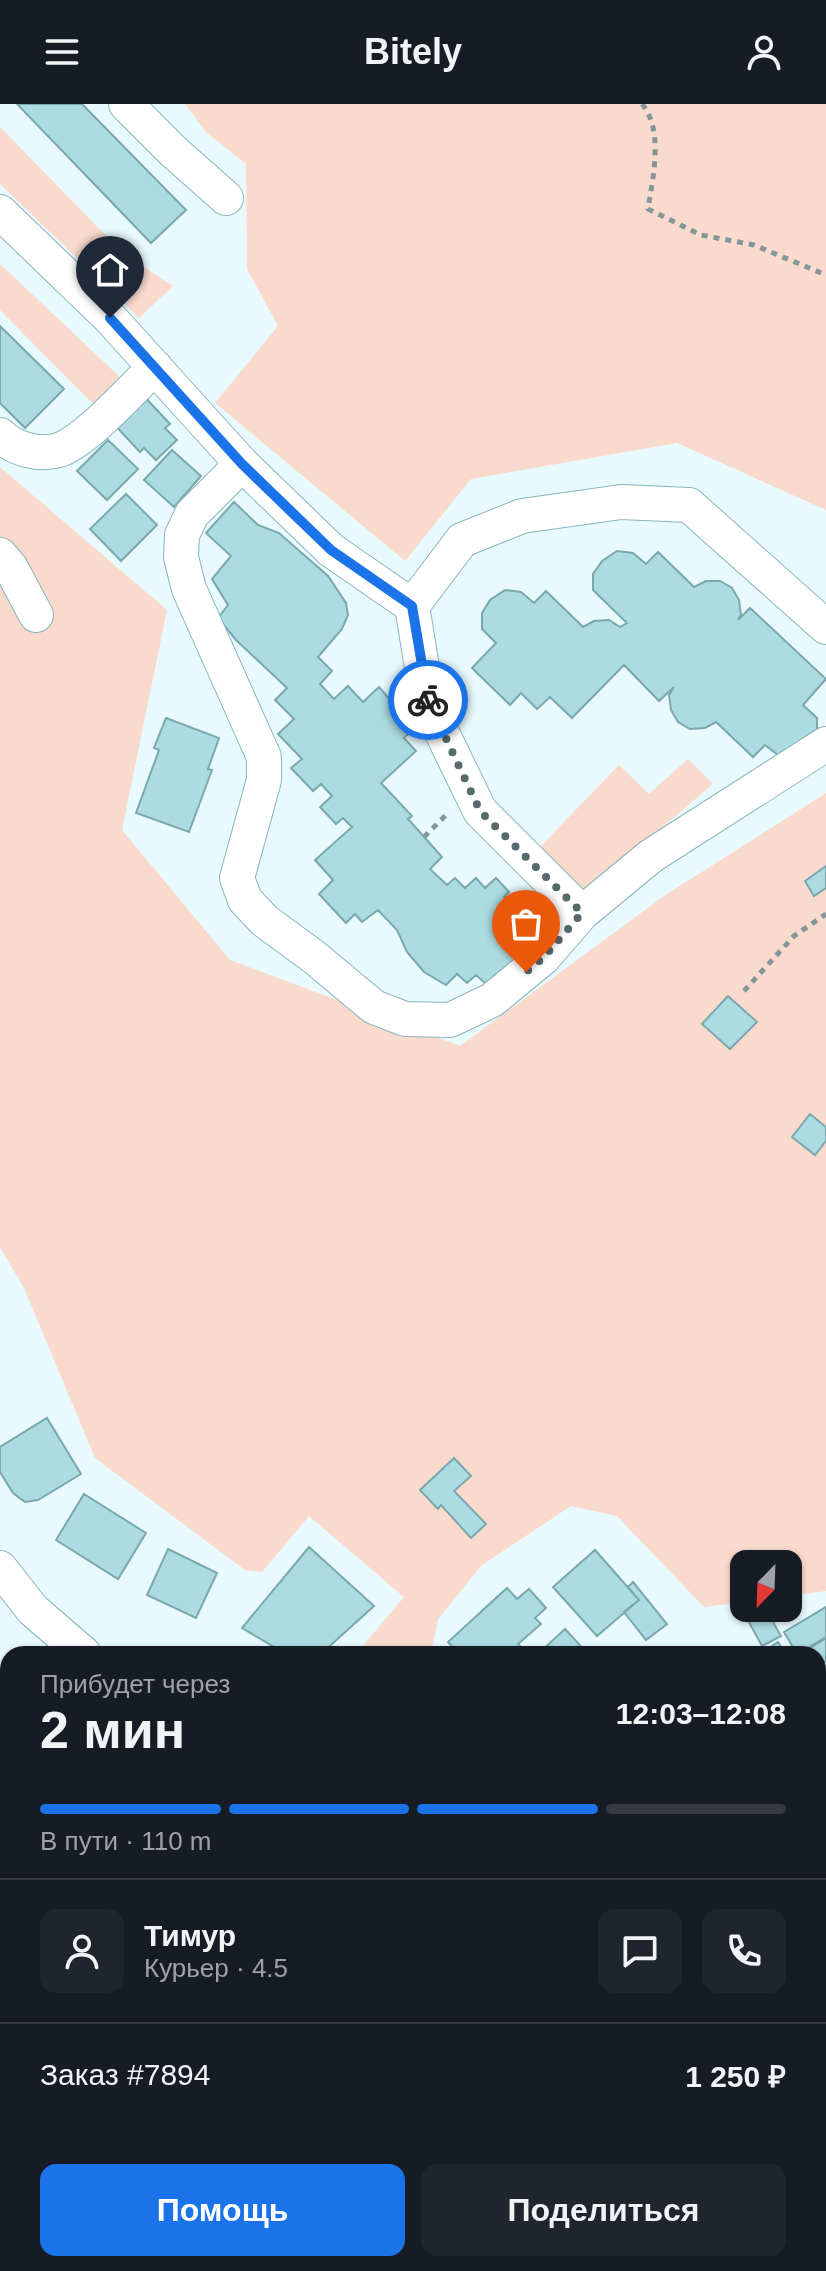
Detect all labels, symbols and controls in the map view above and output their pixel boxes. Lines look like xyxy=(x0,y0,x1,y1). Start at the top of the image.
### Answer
icon: menu xyxy=(40,30,84,74)
icon: person xyxy=(742,30,786,74)
text: Bitely xyxy=(364,31,462,72)
pin xyxy=(76,236,144,318)
icon: home xyxy=(88,248,132,292)
courier xyxy=(388,660,468,740)
icon: bike xyxy=(406,678,450,722)
pin xyxy=(492,890,560,972)
icon: bag xyxy=(504,902,548,946)
north arrow xyxy=(730,1550,802,1622)
map controls xyxy=(730,1550,802,1622)
text: Прибудет через xyxy=(40,1669,230,1699)
text: 12:03–12:08 xyxy=(616,1697,786,1730)
text: 2 мин xyxy=(40,1701,185,1759)
text: В пути · 110 m xyxy=(40,1826,212,1856)
button: person xyxy=(40,1909,124,1993)
button: chat xyxy=(598,1909,682,1993)
button: phone xyxy=(702,1909,786,1993)
text: Тимур xyxy=(144,1919,236,1952)
text: Курьер · 4.5 xyxy=(144,1953,288,1983)
text: Заказ #7894 xyxy=(40,2058,210,2091)
text: 1 250 ₽ xyxy=(685,2060,786,2093)
button: Помощь xyxy=(40,2164,405,2256)
button: Поделиться xyxy=(421,2164,786,2256)

